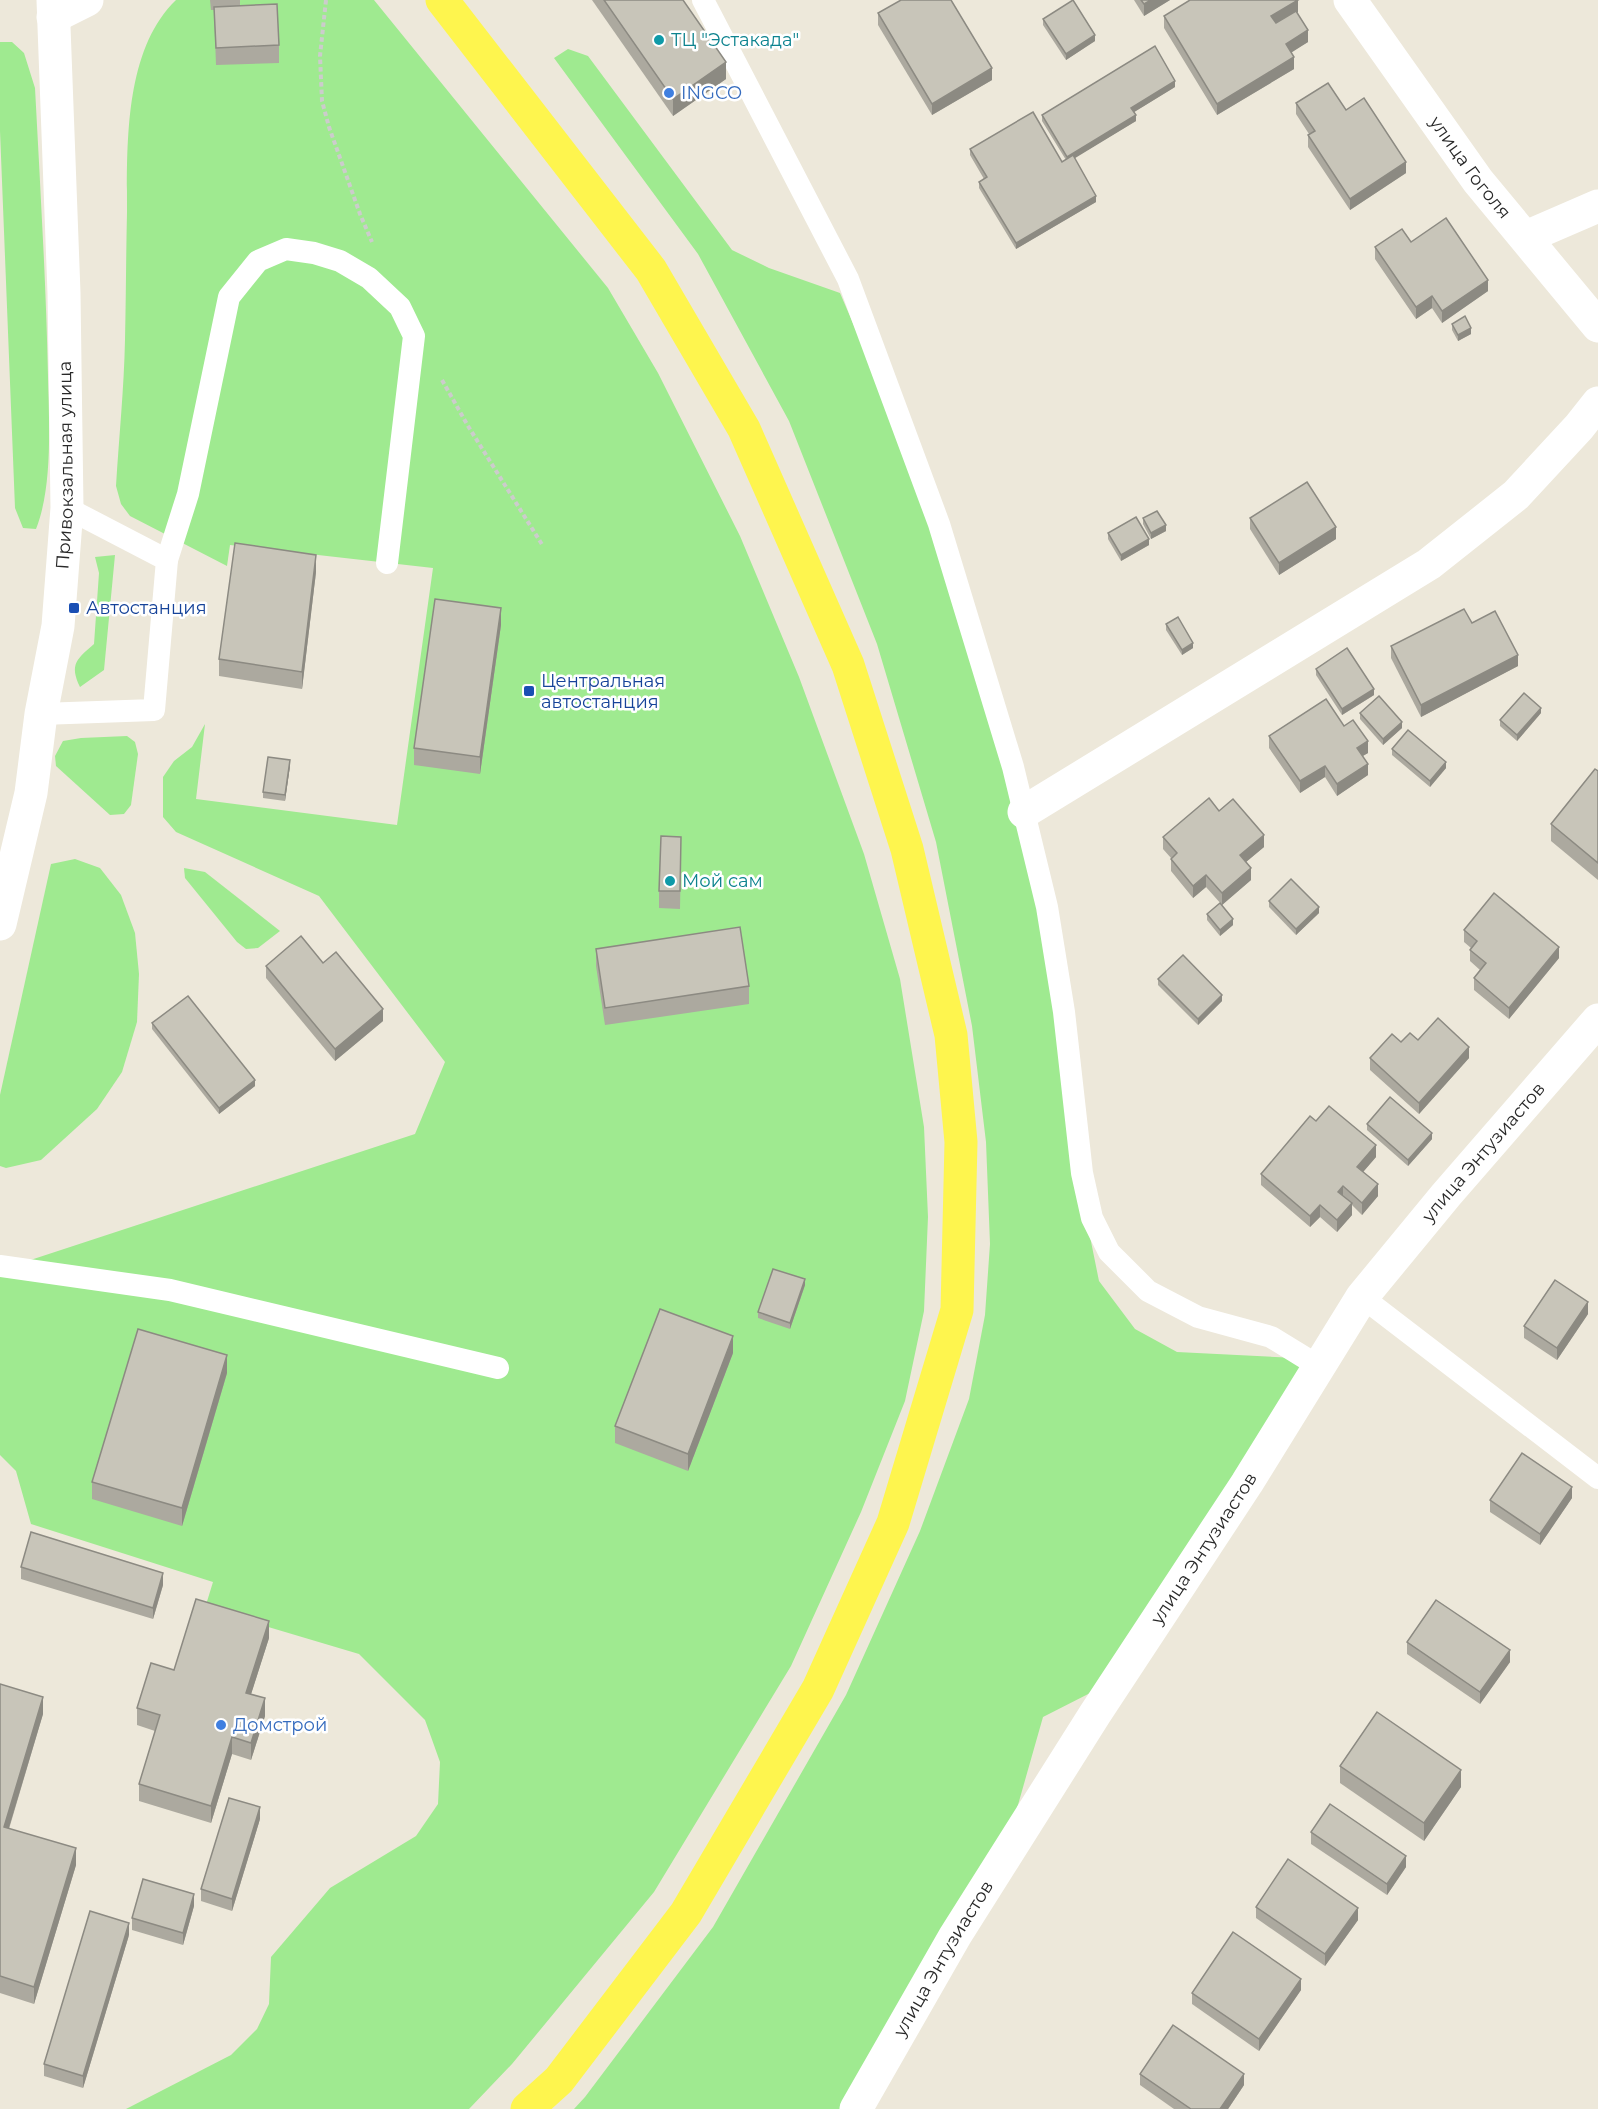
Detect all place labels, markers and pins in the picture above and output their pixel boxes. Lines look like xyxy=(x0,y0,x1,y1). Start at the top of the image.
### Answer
place label: ТЦ "Эстакада" xyxy=(671,29,799,51)
marker: ТЦ "Эстакада" xyxy=(652,33,666,47)
place label: INGCO xyxy=(681,82,742,104)
marker: INGCO xyxy=(662,86,676,100)
place label: Автостанция xyxy=(86,597,207,619)
marker: Автостанция xyxy=(67,601,81,615)
place label: Центральная автостанция xyxy=(541,670,665,713)
marker: Центральная автостанция xyxy=(522,684,536,698)
place label: Мой сам xyxy=(682,870,763,892)
marker: Мой сам xyxy=(663,874,677,888)
place label: Домстрой xyxy=(233,1714,327,1736)
marker: Домстрой xyxy=(214,1718,228,1732)

